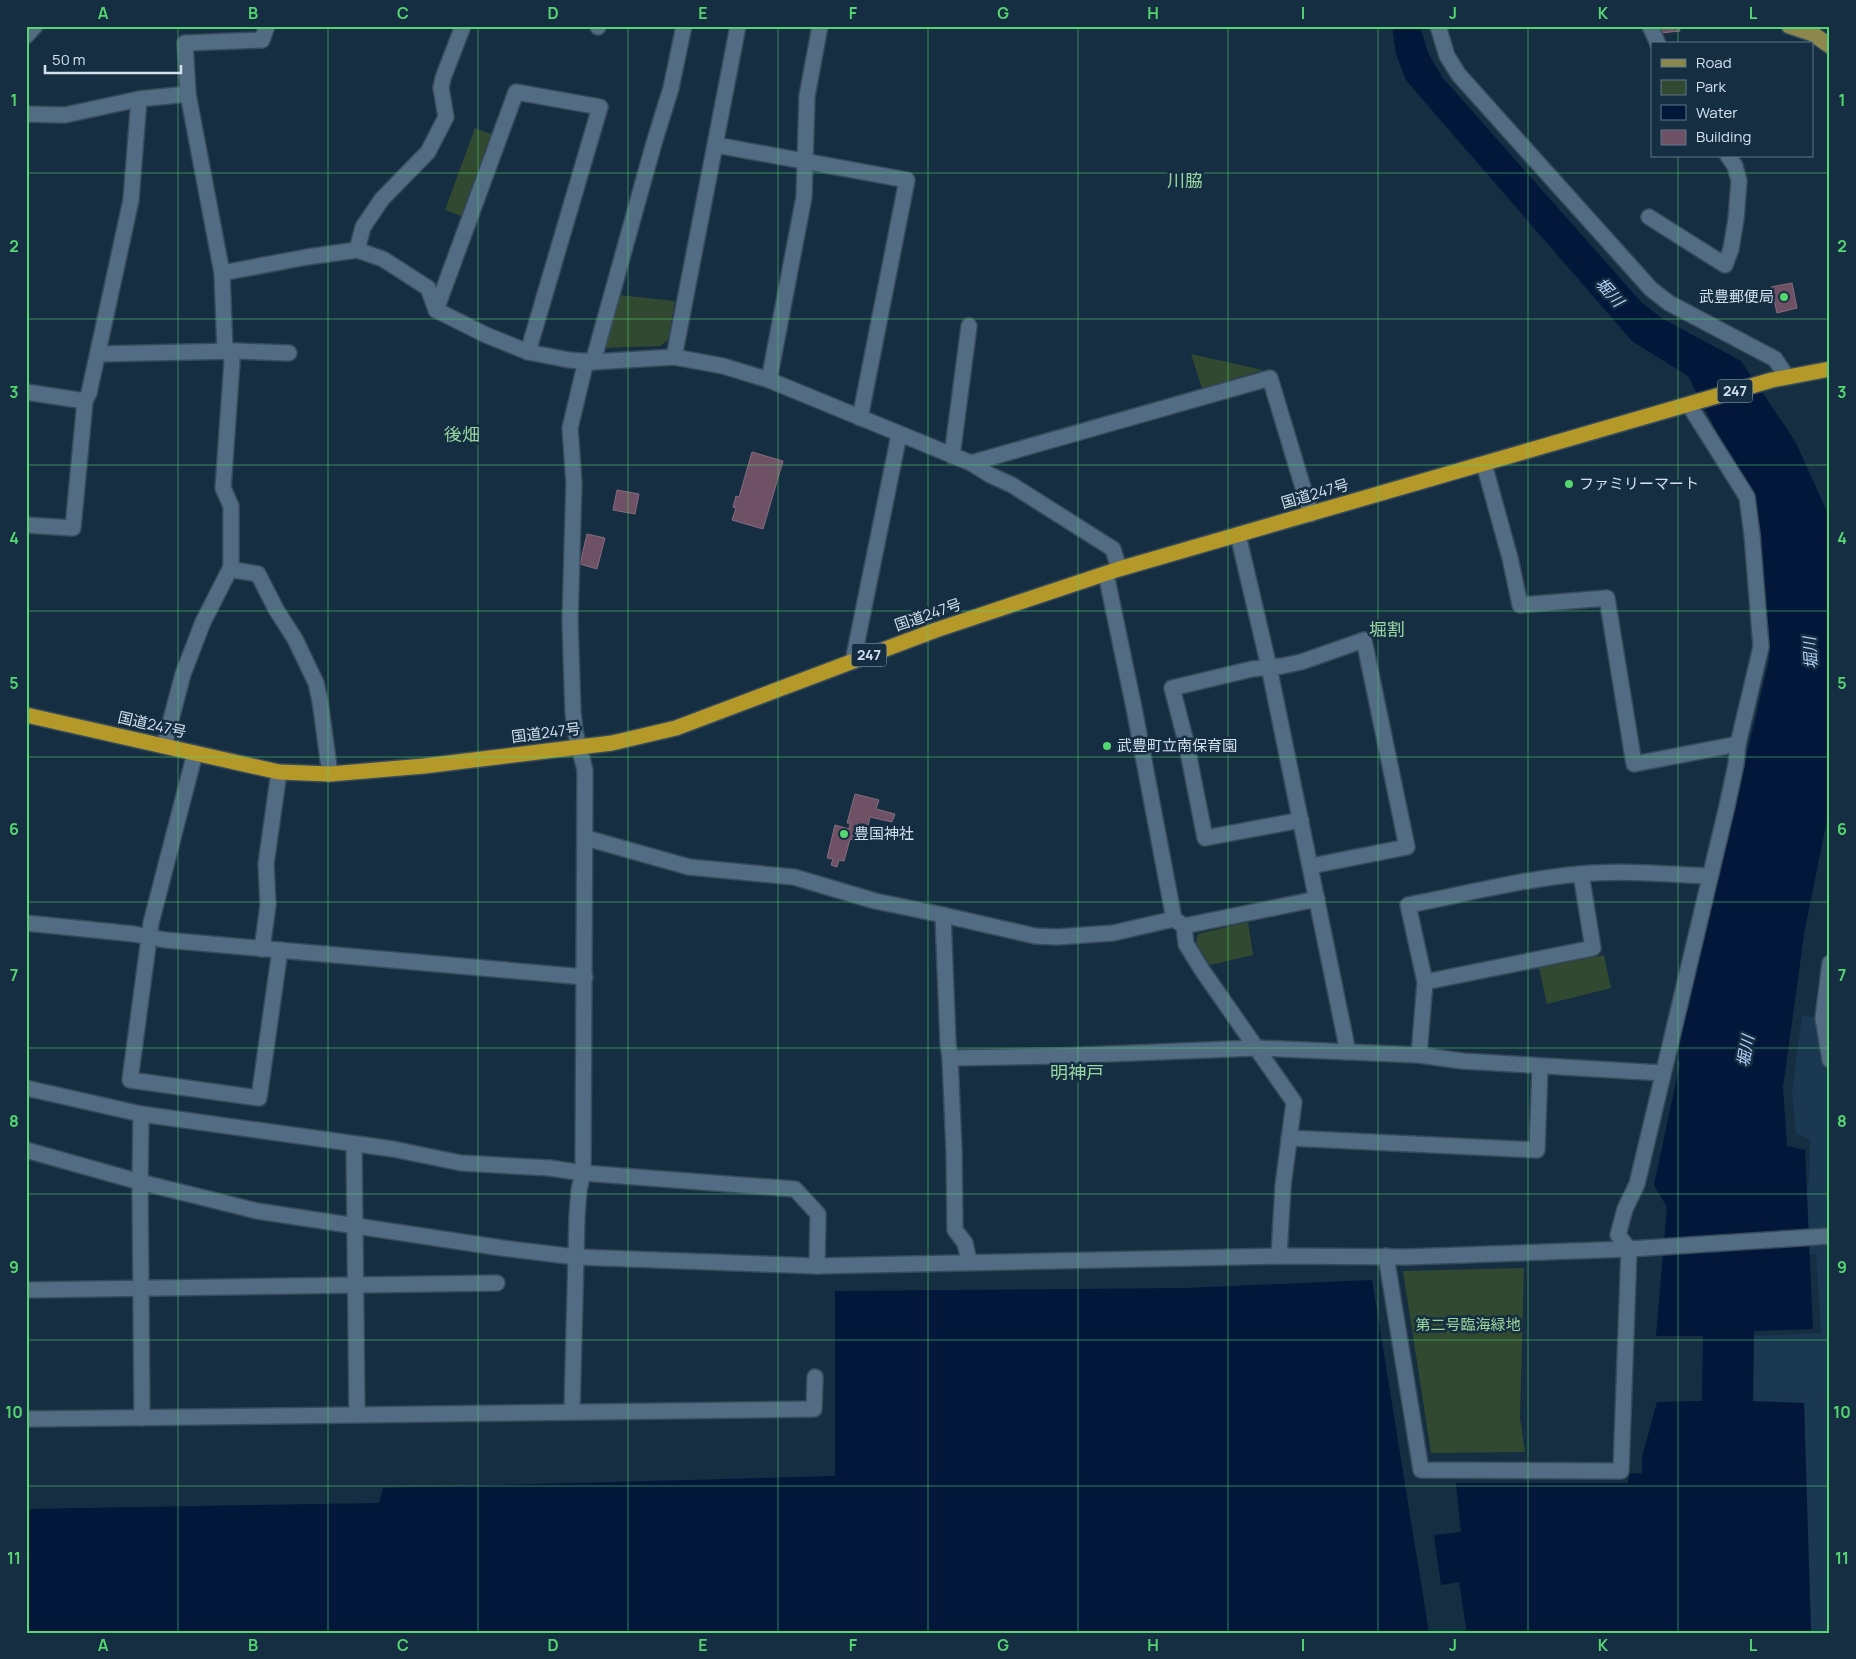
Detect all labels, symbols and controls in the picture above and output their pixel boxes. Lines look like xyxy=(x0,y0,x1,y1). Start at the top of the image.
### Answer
text: A xyxy=(98,2,109,24)
text: B xyxy=(248,2,258,24)
text: C xyxy=(397,2,409,24)
text: D xyxy=(547,2,559,24)
text: E xyxy=(698,2,708,24)
text: F xyxy=(849,2,858,24)
text: G xyxy=(997,2,1009,24)
text: H xyxy=(1147,2,1159,24)
text: I xyxy=(1301,2,1305,24)
text: J xyxy=(1449,2,1457,24)
text: K xyxy=(1598,2,1609,24)
text: L xyxy=(1749,2,1758,24)
scale bar xyxy=(45,42,181,74)
legend xyxy=(1651,42,1814,158)
text: 50 m xyxy=(52,49,86,70)
text: Road xyxy=(1696,52,1732,73)
text: Park xyxy=(1696,76,1726,97)
text: 1 xyxy=(10,89,18,111)
text: 1 xyxy=(1838,89,1846,111)
text: Water xyxy=(1696,102,1738,123)
text: Building xyxy=(1696,126,1751,147)
district label: 川脇 xyxy=(1167,168,1203,192)
text: 2 xyxy=(9,235,19,257)
text: 2 xyxy=(1837,235,1847,257)
water label: 堀川 xyxy=(1591,273,1630,313)
place label: 武豊郵便局 xyxy=(1699,286,1774,307)
marker: 武豊郵便局 xyxy=(1778,291,1790,303)
road number: 247 xyxy=(1718,380,1752,402)
text: 3 xyxy=(9,381,19,403)
text: 3 xyxy=(1837,381,1847,403)
district label: 後畑 xyxy=(444,422,480,446)
place label: ファミリーマート xyxy=(1579,473,1699,494)
street label: 国道247号 xyxy=(1279,474,1351,513)
marker: ファミリーマート xyxy=(1563,478,1575,490)
text: 4 xyxy=(9,527,19,549)
text: 4 xyxy=(1837,527,1847,549)
street label: 国道247号 xyxy=(892,593,964,636)
district label: 堀割 xyxy=(1369,617,1405,641)
water label: 堀川 xyxy=(1798,634,1822,670)
road number: 247 xyxy=(852,644,886,666)
text: 5 xyxy=(9,672,19,694)
text: 5 xyxy=(1837,672,1847,694)
street label: 国道247号 xyxy=(116,706,188,743)
street label: 国道247号 xyxy=(510,718,582,747)
place label: 武豊町立南保育園 xyxy=(1117,735,1237,756)
marker: 武豊町立南保育園 xyxy=(1101,740,1113,752)
text: 6 xyxy=(9,818,19,840)
text: 6 xyxy=(1837,818,1847,840)
place label: 豊国神社 xyxy=(854,823,914,844)
marker: 豊国神社 xyxy=(838,828,850,840)
text: 7 xyxy=(10,964,18,986)
text: 7 xyxy=(1838,964,1846,986)
water label: 堀川 xyxy=(1731,1031,1759,1069)
district label: 明神戸 xyxy=(1050,1060,1104,1084)
text: 8 xyxy=(9,1110,19,1132)
text: 8 xyxy=(1837,1110,1847,1132)
text: 9 xyxy=(9,1256,19,1278)
text: 9 xyxy=(1837,1256,1847,1278)
park label: 第二号臨海緑地 xyxy=(1415,1314,1521,1335)
text: 10 xyxy=(5,1401,23,1423)
text: 10 xyxy=(1833,1401,1851,1423)
text: 11 xyxy=(7,1547,21,1569)
text: 11 xyxy=(1835,1547,1849,1569)
text: A xyxy=(98,1634,109,1656)
text: B xyxy=(248,1634,258,1656)
text: C xyxy=(397,1634,409,1656)
text: D xyxy=(547,1634,559,1656)
text: E xyxy=(698,1634,708,1656)
text: F xyxy=(849,1634,858,1656)
text: G xyxy=(997,1634,1009,1656)
text: H xyxy=(1147,1634,1159,1656)
text: I xyxy=(1301,1634,1305,1656)
text: J xyxy=(1449,1634,1457,1656)
text: K xyxy=(1598,1634,1609,1656)
text: L xyxy=(1749,1634,1758,1656)

